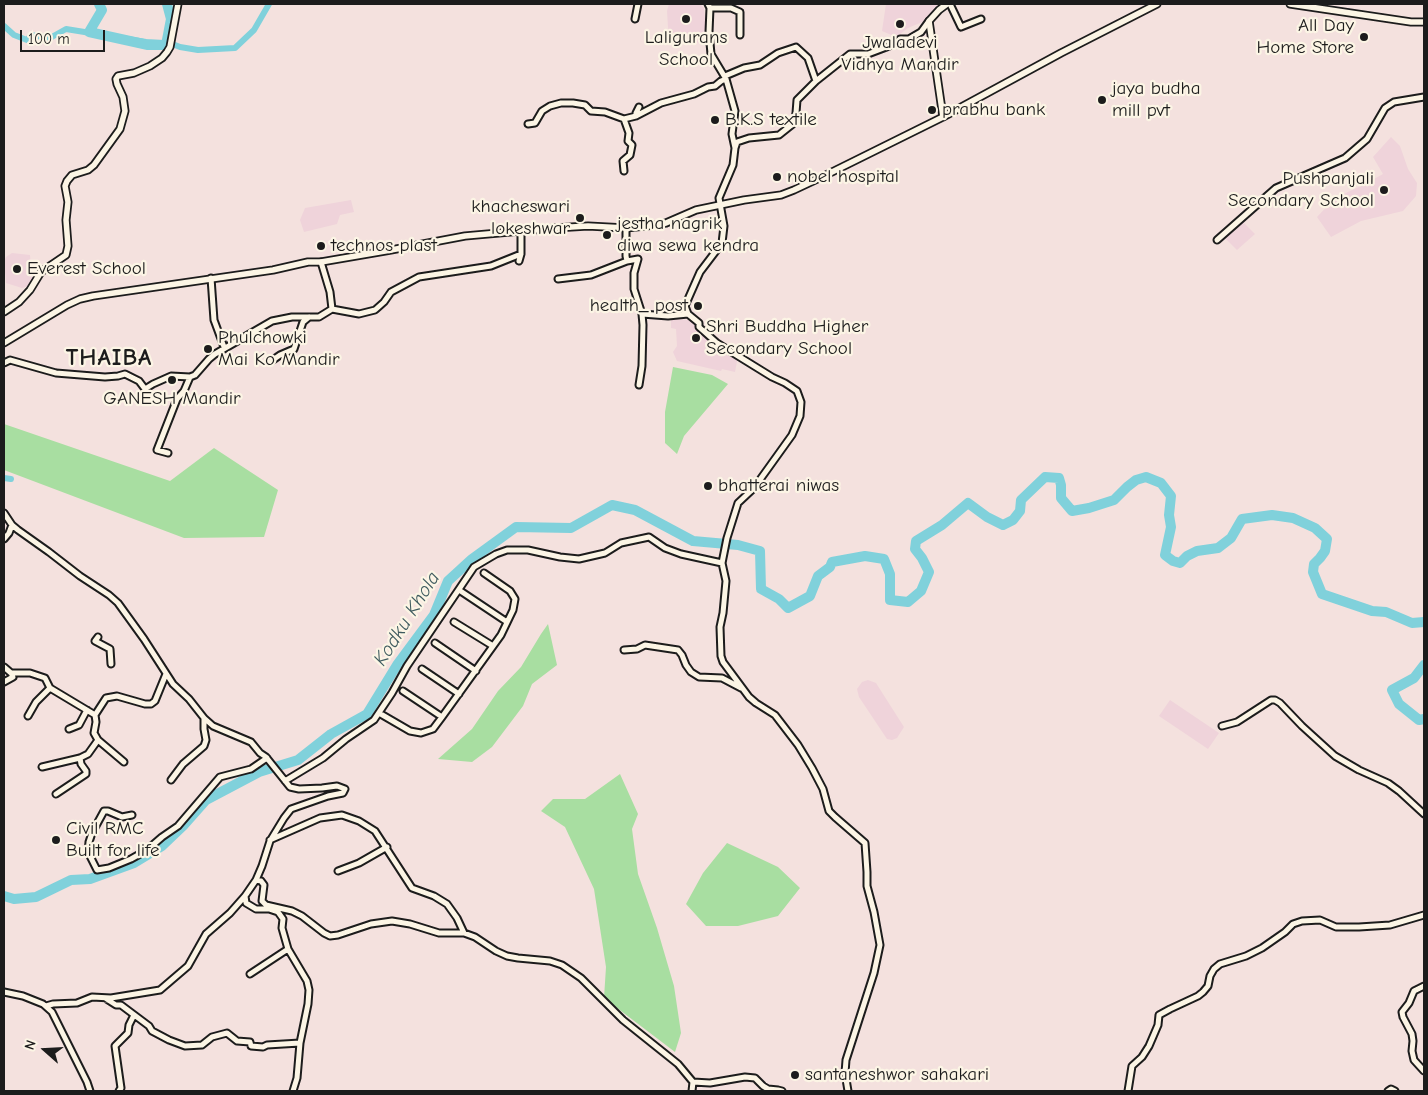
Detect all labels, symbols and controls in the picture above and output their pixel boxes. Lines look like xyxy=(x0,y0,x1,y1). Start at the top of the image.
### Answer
marker: Laligurans School xyxy=(680,13,692,25)
place label: All Day Home Store xyxy=(1257,15,1354,59)
marker: Jwaladevi Vidhya Mandir xyxy=(894,18,906,30)
scale bar xyxy=(22,20,108,52)
place label: Laligurans School xyxy=(645,27,727,71)
text: 100 m xyxy=(28,30,70,48)
marker: All Day Home Store xyxy=(1358,31,1370,43)
place label: Jwaladevi Vidhya Mandir xyxy=(841,32,959,76)
place label: jaya budha mill pvt xyxy=(1112,78,1201,122)
marker: jaya budha mill pvt xyxy=(1096,94,1108,106)
place label: prabhu bank xyxy=(942,99,1045,121)
marker: prabhu bank xyxy=(926,104,938,116)
place label: B.K.S textile xyxy=(725,109,817,131)
marker: B.K.S textile xyxy=(709,114,721,126)
place label: nobel hospital xyxy=(787,166,899,188)
place label: Pushpanjali Secondary School xyxy=(1228,168,1374,212)
marker: nobel hospital xyxy=(771,171,783,183)
marker: Pushpanjali Secondary School xyxy=(1378,184,1390,196)
place label: khacheswari lokeshwar xyxy=(471,196,570,240)
marker: khacheswari lokeshwar xyxy=(574,212,586,224)
place label: jestha nagrik diwa sewa kendra xyxy=(617,213,759,257)
marker: jestha nagrik diwa sewa kendra xyxy=(601,229,613,241)
place label: technos plast xyxy=(331,235,437,257)
marker: technos plast xyxy=(315,240,327,252)
place label: Everest School xyxy=(27,258,146,280)
marker: Everest School xyxy=(11,263,23,275)
place label: health_ post xyxy=(590,295,688,317)
marker: health_ post xyxy=(692,300,704,312)
place label: Shri Buddha Higher Secondary School xyxy=(706,316,868,360)
place label: Phulchowki Mai Ko Mandir xyxy=(218,327,340,371)
marker: Shri Buddha Higher Secondary School xyxy=(690,332,702,344)
marker: Phulchowki Mai Ko Mandir xyxy=(202,343,214,355)
district label: THAIBA xyxy=(65,344,153,372)
marker: GANESH Mandir xyxy=(166,374,178,386)
place label: GANESH Mandir xyxy=(103,388,241,410)
place label: bhatterai niwas xyxy=(718,475,839,497)
marker: bhatterai niwas xyxy=(702,480,714,492)
water label: Kodku Khola xyxy=(369,568,445,670)
place label: Civil RMC Built for life xyxy=(66,818,160,862)
marker: Civil RMC Built for life xyxy=(50,834,62,846)
north arrow xyxy=(20,1025,70,1075)
text: N xyxy=(21,1038,40,1052)
place label: santaneshwor sahakari xyxy=(805,1064,989,1086)
marker: santaneshwor sahakari xyxy=(789,1069,801,1081)

